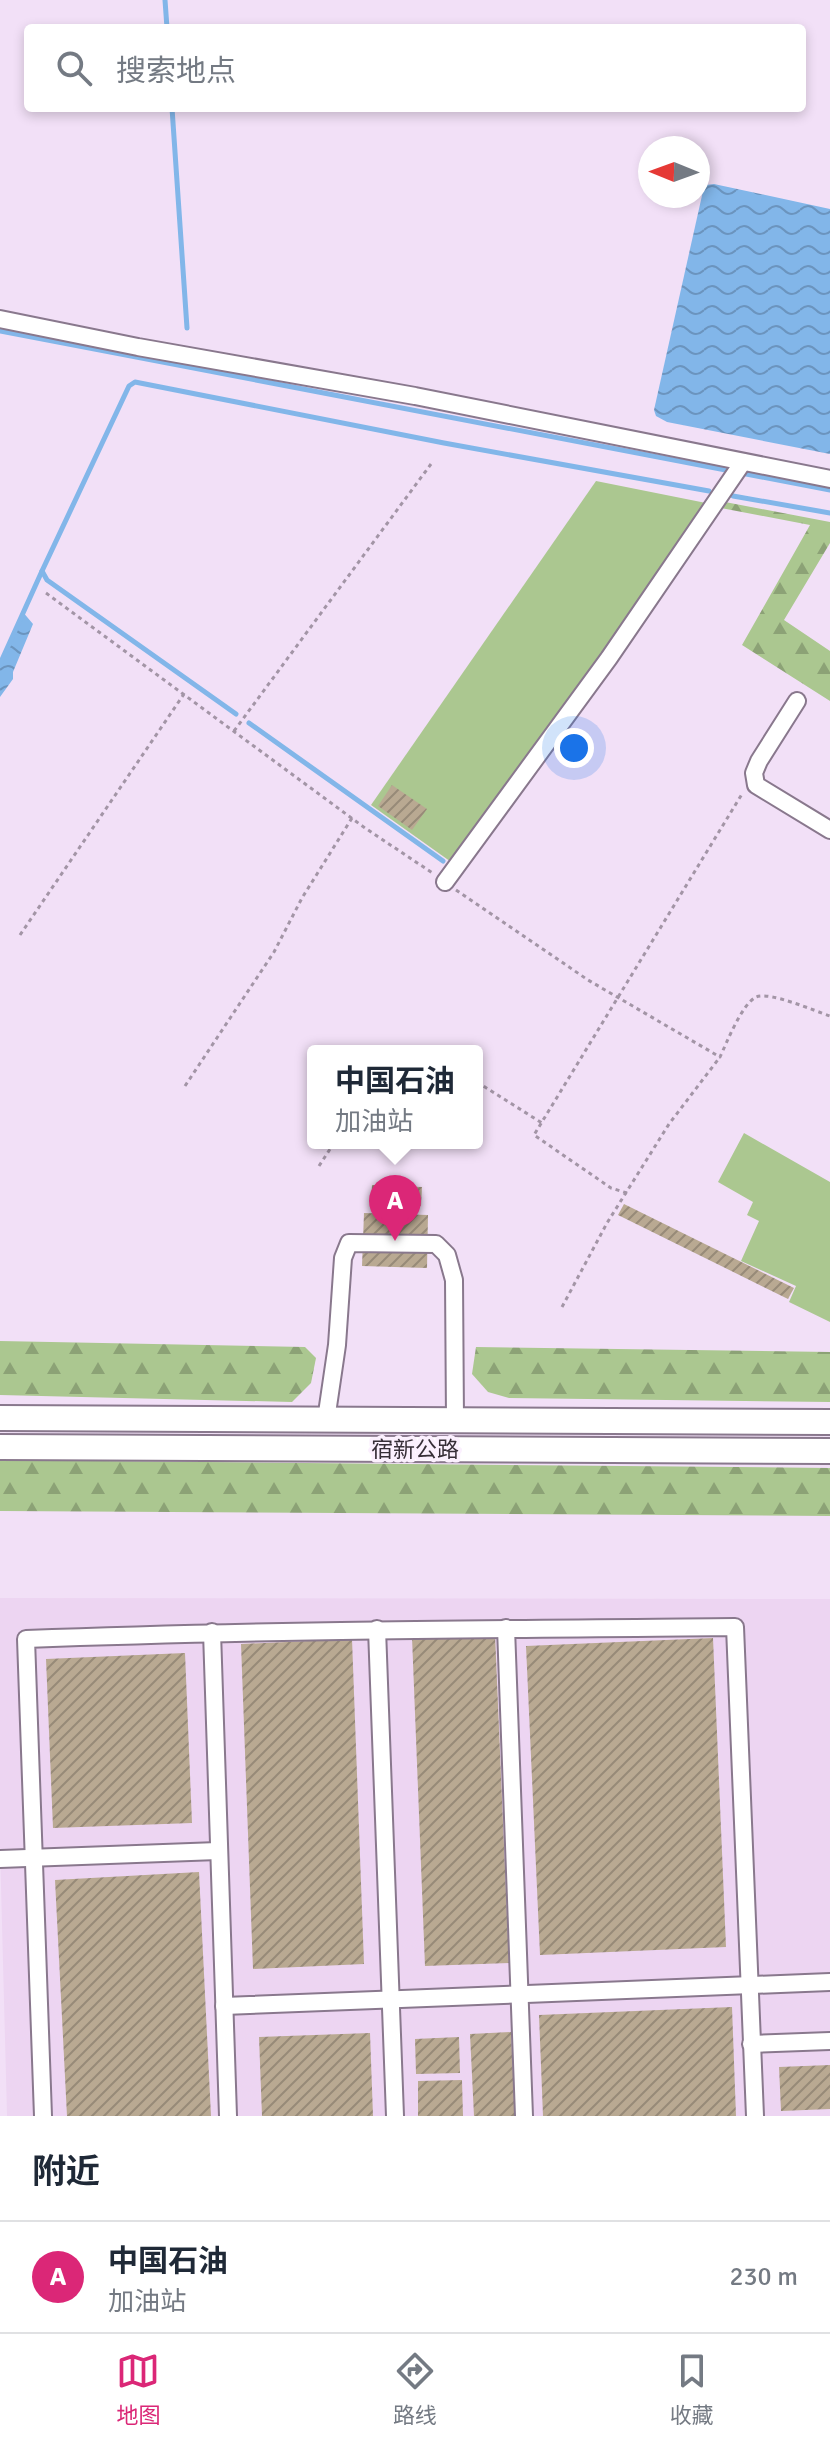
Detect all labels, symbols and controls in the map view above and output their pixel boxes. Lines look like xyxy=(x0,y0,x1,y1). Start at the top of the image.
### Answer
search box xyxy=(24,24,806,112)
icon: search xyxy=(52,46,96,90)
text: 搜索地点 xyxy=(116,53,236,90)
north arrow xyxy=(638,136,710,208)
your location xyxy=(554,728,594,768)
popup xyxy=(307,1045,483,1149)
text: 中国石油 xyxy=(335,1063,455,1100)
text: 加油站 xyxy=(335,1106,413,1138)
pin: A xyxy=(369,1175,421,1241)
street label: 宿新公路 xyxy=(371,1436,459,1463)
text: 附近 xyxy=(32,2151,100,2193)
text: 中国石油 xyxy=(108,2243,228,2280)
text: A xyxy=(50,2261,66,2293)
text: 230 m xyxy=(729,2261,798,2293)
text: 加油站 xyxy=(108,2286,186,2318)
tab: 地图 xyxy=(116,2349,160,2429)
tab: 路线 xyxy=(393,2349,437,2429)
tab: 收藏 xyxy=(670,2349,714,2429)

